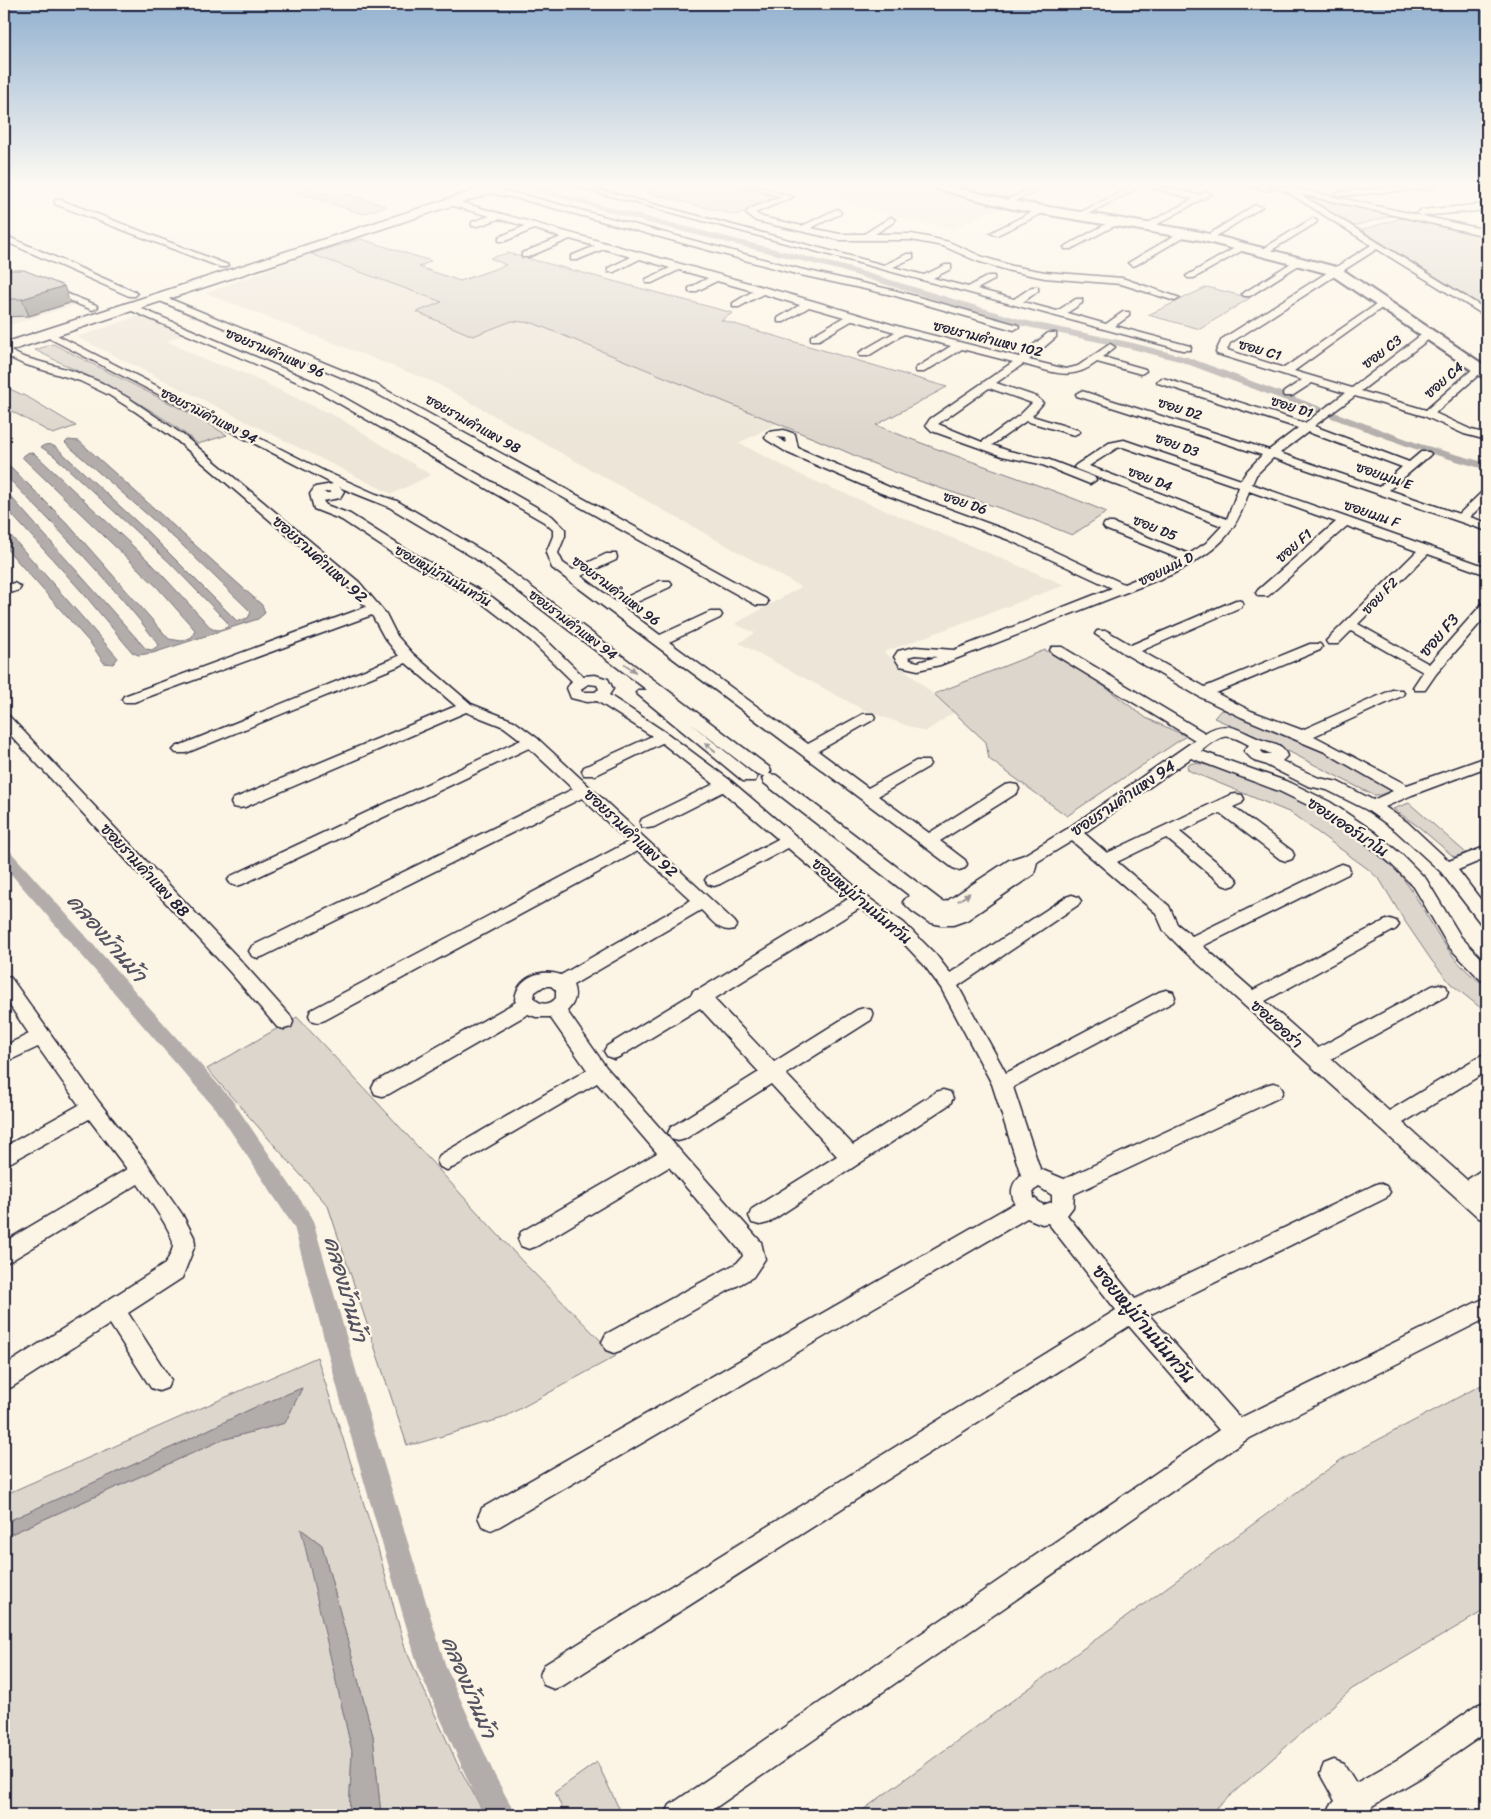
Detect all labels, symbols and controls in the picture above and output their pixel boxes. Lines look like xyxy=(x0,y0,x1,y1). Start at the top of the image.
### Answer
street label: ซอยรามคําแหง 102 xyxy=(931,313,1045,365)
street label: ซอยรามคําแหง 96 xyxy=(221,321,329,385)
street label: ซอย C3 xyxy=(1356,328,1408,376)
street label: ซอย C1 xyxy=(1236,332,1284,368)
street label: ซอย C4 xyxy=(1418,355,1470,405)
street label: ซอยรามคําแหง 94 xyxy=(156,381,262,451)
street label: ซอยรามคําแหง 98 xyxy=(420,387,526,461)
street label: ซอย D1 xyxy=(1268,388,1316,426)
street label: ซอย D2 xyxy=(1155,390,1205,428)
street label: ซอย D3 xyxy=(1152,426,1203,465)
street label: ซอยเมน E xyxy=(1352,455,1417,498)
street label: ซอย D4 xyxy=(1124,459,1176,499)
street label: ซอย D6 xyxy=(940,484,991,522)
street label: ซอยเมน F xyxy=(1340,493,1405,536)
street label: ซอยรามคําแหง 92 xyxy=(265,508,375,610)
street label: ซอย D5 xyxy=(1129,508,1181,548)
street label: ซอย F1 xyxy=(1270,523,1318,569)
street label: ซอยหมู่บ้านนันทวัน xyxy=(390,538,496,614)
street label: ซอยเมน D xyxy=(1134,545,1199,593)
street label: ซอยรามคําแหง 96 xyxy=(566,549,666,633)
street label: ซอย F2 xyxy=(1355,571,1405,621)
street label: ซอยรามคําแหง 94 xyxy=(523,583,623,667)
street label: ซอย F3 xyxy=(1411,606,1467,664)
one-way arrow xyxy=(623,663,636,674)
one-way arrow xyxy=(704,741,717,752)
street label: ซอยรามคําแหง 94 xyxy=(1064,752,1182,844)
street label: ซอยรามคําแหง 92 xyxy=(577,781,685,885)
street label: ซอยเออร์บาโน xyxy=(1301,789,1395,865)
street label: ซอยรามคำแหง 88 xyxy=(93,816,197,924)
street label: ซอยหมู่บ้านนันทวัน xyxy=(805,850,919,952)
water label: คลองบ้านม้า xyxy=(57,885,158,993)
one-way arrow xyxy=(958,892,971,902)
street label: ซอยออร่า xyxy=(1244,992,1310,1056)
water label: คลองบ้านม้า xyxy=(313,1232,380,1348)
street label: ซอยหมู่บ้านนันทวัน xyxy=(1084,1257,1204,1391)
water label: คลองบ้านม้า xyxy=(430,1630,508,1746)

